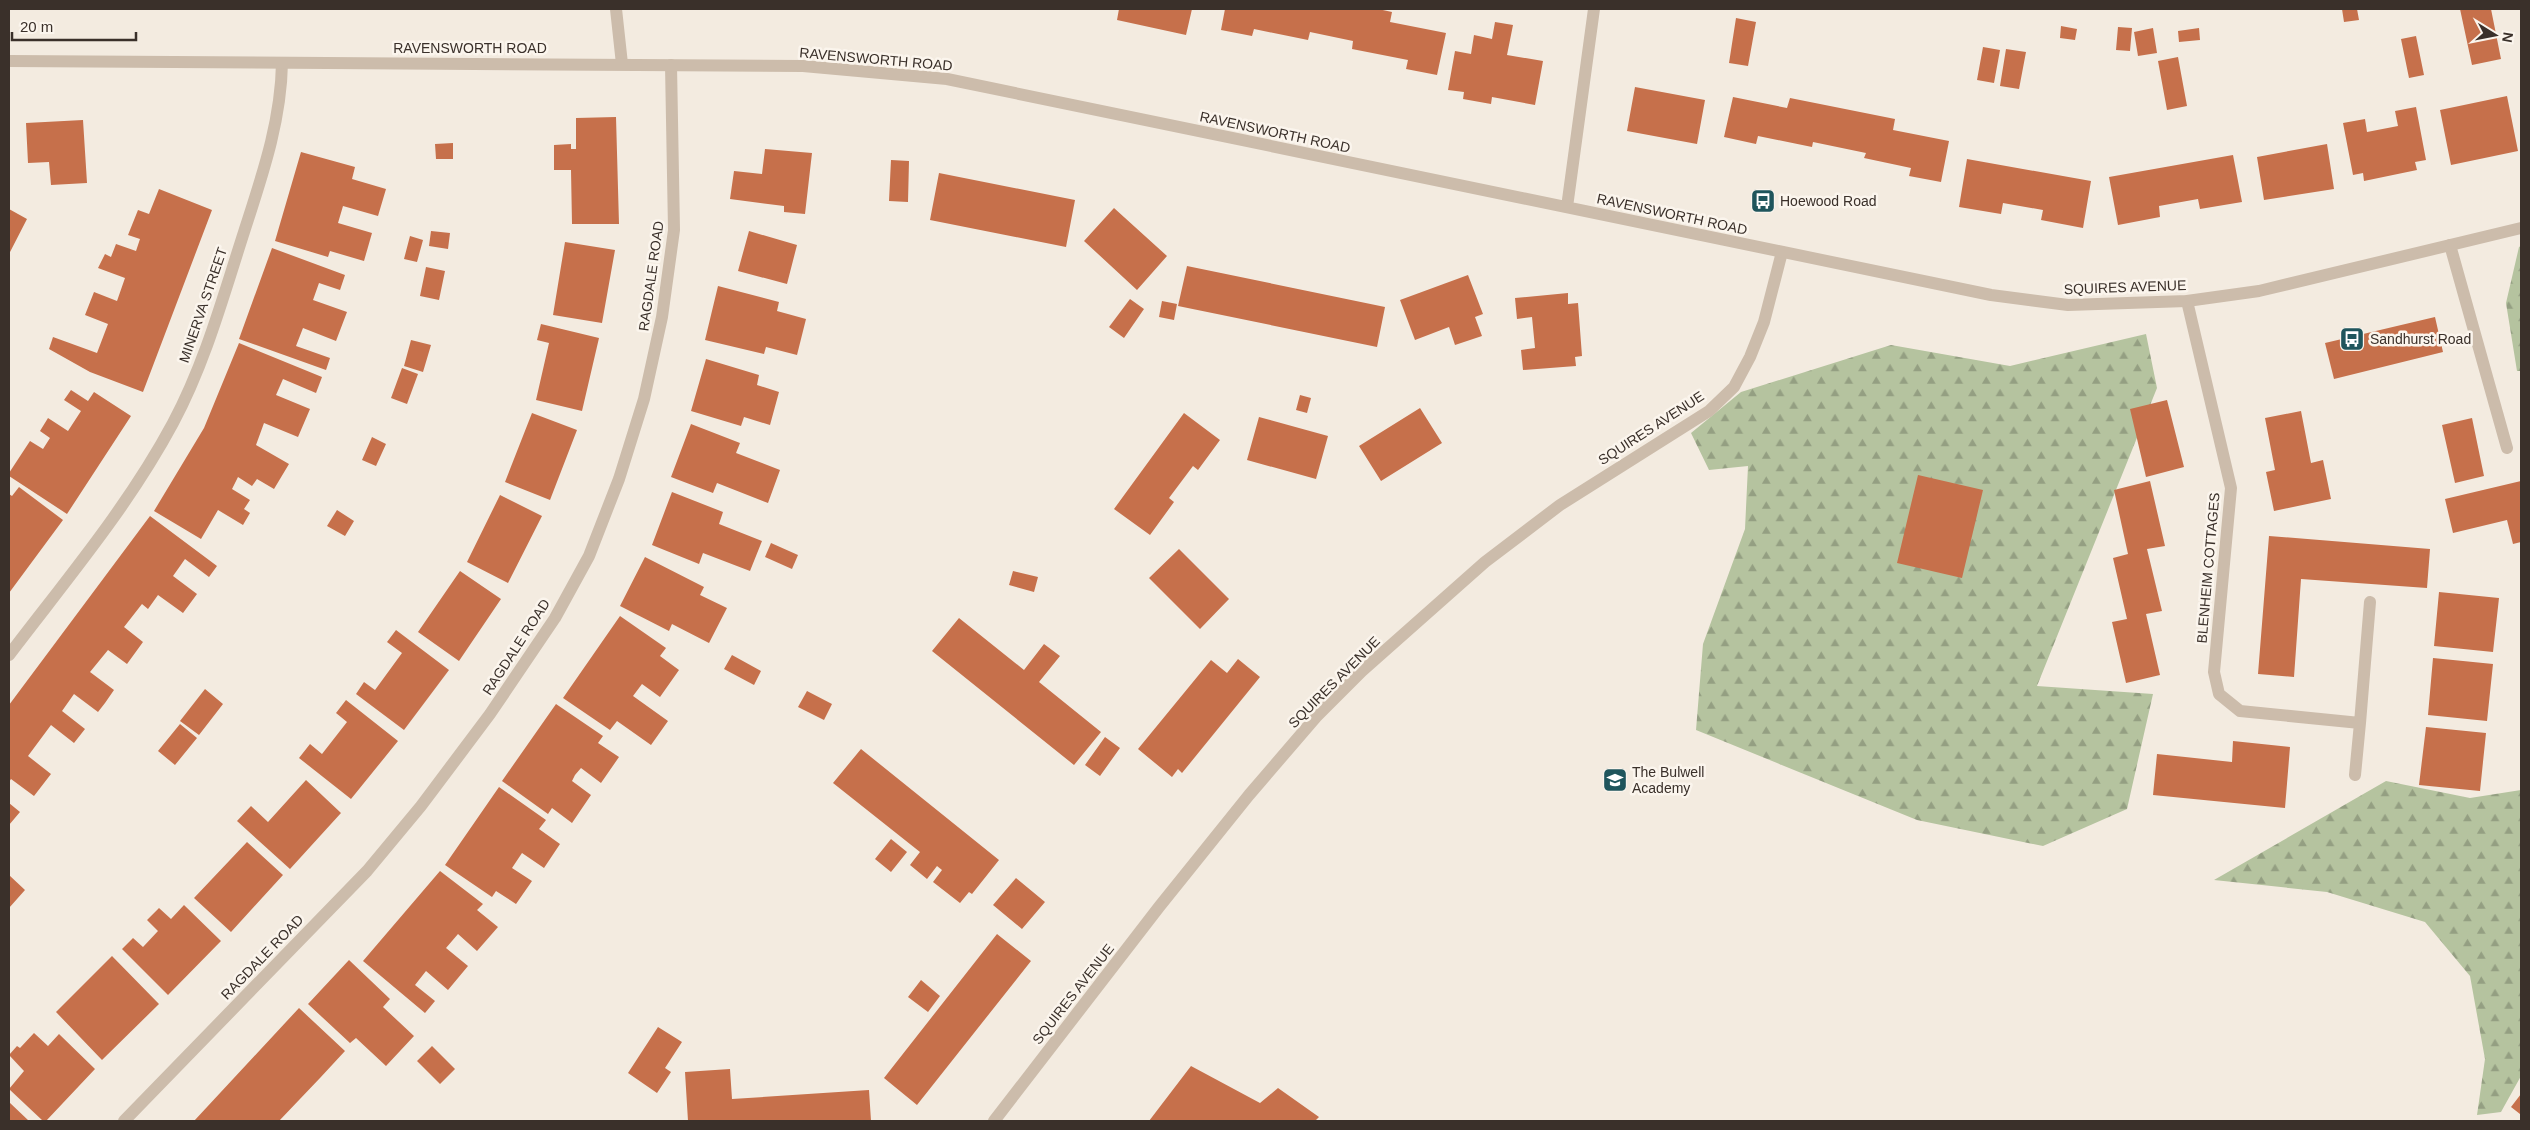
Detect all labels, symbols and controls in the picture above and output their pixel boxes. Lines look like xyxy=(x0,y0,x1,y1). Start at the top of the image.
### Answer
scale bar xyxy=(12,10,136,42)
north arrow xyxy=(2470,10,2520,60)
text: 20 m xyxy=(20,18,53,35)
text: N xyxy=(2499,31,2517,44)
street label: RAVENSWORTH ROAD xyxy=(393,40,547,56)
street label: RAVENSWORTH ROAD xyxy=(799,44,953,74)
street label: RAVENSWORTH ROAD xyxy=(1198,108,1352,156)
bus stop icon: Hoewood Road xyxy=(1750,188,1776,214)
street label: RAVENSWORTH ROAD xyxy=(1595,190,1749,238)
place label: Hoewood Road xyxy=(1780,193,1877,209)
street label: RAGDALE ROAD xyxy=(635,220,667,332)
street label: MINERVA STREET xyxy=(176,245,230,365)
street label: SQUIRES AVENUE xyxy=(2063,277,2187,297)
bus stop icon: Sandhurst Road xyxy=(2339,326,2365,352)
place label: Sandhurst Road xyxy=(2370,331,2471,347)
street label: SQUIRES AVENUE xyxy=(1595,388,1707,468)
street label: BLENHEIM COTTAGES xyxy=(2193,492,2223,644)
street label: RAGDALE ROAD xyxy=(479,596,553,698)
street label: SQUIRES AVENUE xyxy=(1285,633,1383,731)
place label: The Bulwell Academy xyxy=(1632,764,1704,796)
school or university icon: The Bulwell Academy xyxy=(1602,767,1628,793)
street label: RAGDALE ROAD xyxy=(218,911,306,1003)
street label: SQUIRES AVENUE xyxy=(1029,941,1117,1047)

